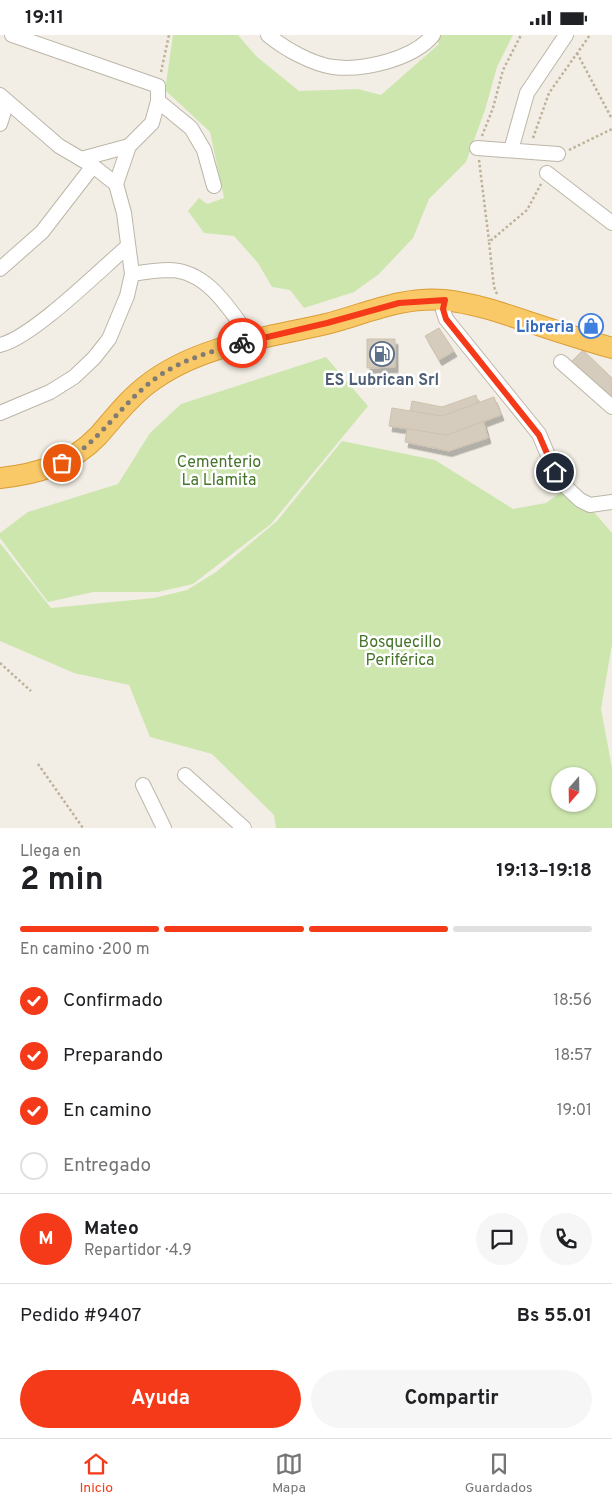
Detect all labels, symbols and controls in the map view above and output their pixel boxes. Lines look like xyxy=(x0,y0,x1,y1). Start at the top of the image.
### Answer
text: 19:11 xyxy=(25,6,64,30)
shop icon: Libreria xyxy=(578,313,604,339)
courier xyxy=(217,318,267,368)
place label: Libreria xyxy=(516,318,574,338)
icon: bike xyxy=(228,329,256,357)
fuel station icon: ES Lubrican Srl xyxy=(369,341,395,367)
place label: ES Lubrican Srl xyxy=(325,371,439,391)
pin xyxy=(41,442,83,484)
icon: bag xyxy=(48,449,76,477)
pin xyxy=(534,451,576,493)
park label: Cementerio La Llamita xyxy=(177,453,261,491)
icon: home xyxy=(541,458,569,486)
park label: Bosquecillo Periférica xyxy=(359,633,442,671)
north arrow xyxy=(551,767,596,813)
map controls xyxy=(551,767,596,812)
text: Llega en xyxy=(20,842,81,862)
text: 19:13–19:18 xyxy=(496,859,592,883)
text: 2 min xyxy=(20,861,104,901)
text: En camino · 200 m xyxy=(20,940,150,960)
icon: check xyxy=(20,987,48,1015)
text: Confirmado xyxy=(63,989,163,1013)
text: 18:56 xyxy=(553,991,592,1011)
icon: check xyxy=(20,1042,48,1070)
text: Preparando xyxy=(63,1044,163,1068)
text: 18:57 xyxy=(555,1046,592,1066)
icon: check xyxy=(20,1097,48,1125)
text: En camino xyxy=(63,1099,152,1123)
text: 19:01 xyxy=(557,1101,592,1121)
text: Entregado xyxy=(63,1154,151,1178)
button: chat xyxy=(476,1213,528,1265)
button: phone xyxy=(540,1213,592,1265)
text: Mateo xyxy=(84,1217,139,1241)
text: M xyxy=(38,1227,54,1251)
text: Repartidor · 4.9 xyxy=(84,1241,192,1261)
text: Pedido #9407 xyxy=(20,1304,142,1328)
text: Bs 55.01 xyxy=(517,1304,592,1328)
button: Ayuda xyxy=(20,1370,301,1428)
button: Compartir xyxy=(311,1370,592,1428)
tab: Inicio xyxy=(79,1450,113,1497)
tab: Mapa xyxy=(272,1450,306,1497)
tab: Guardados xyxy=(465,1450,533,1497)

